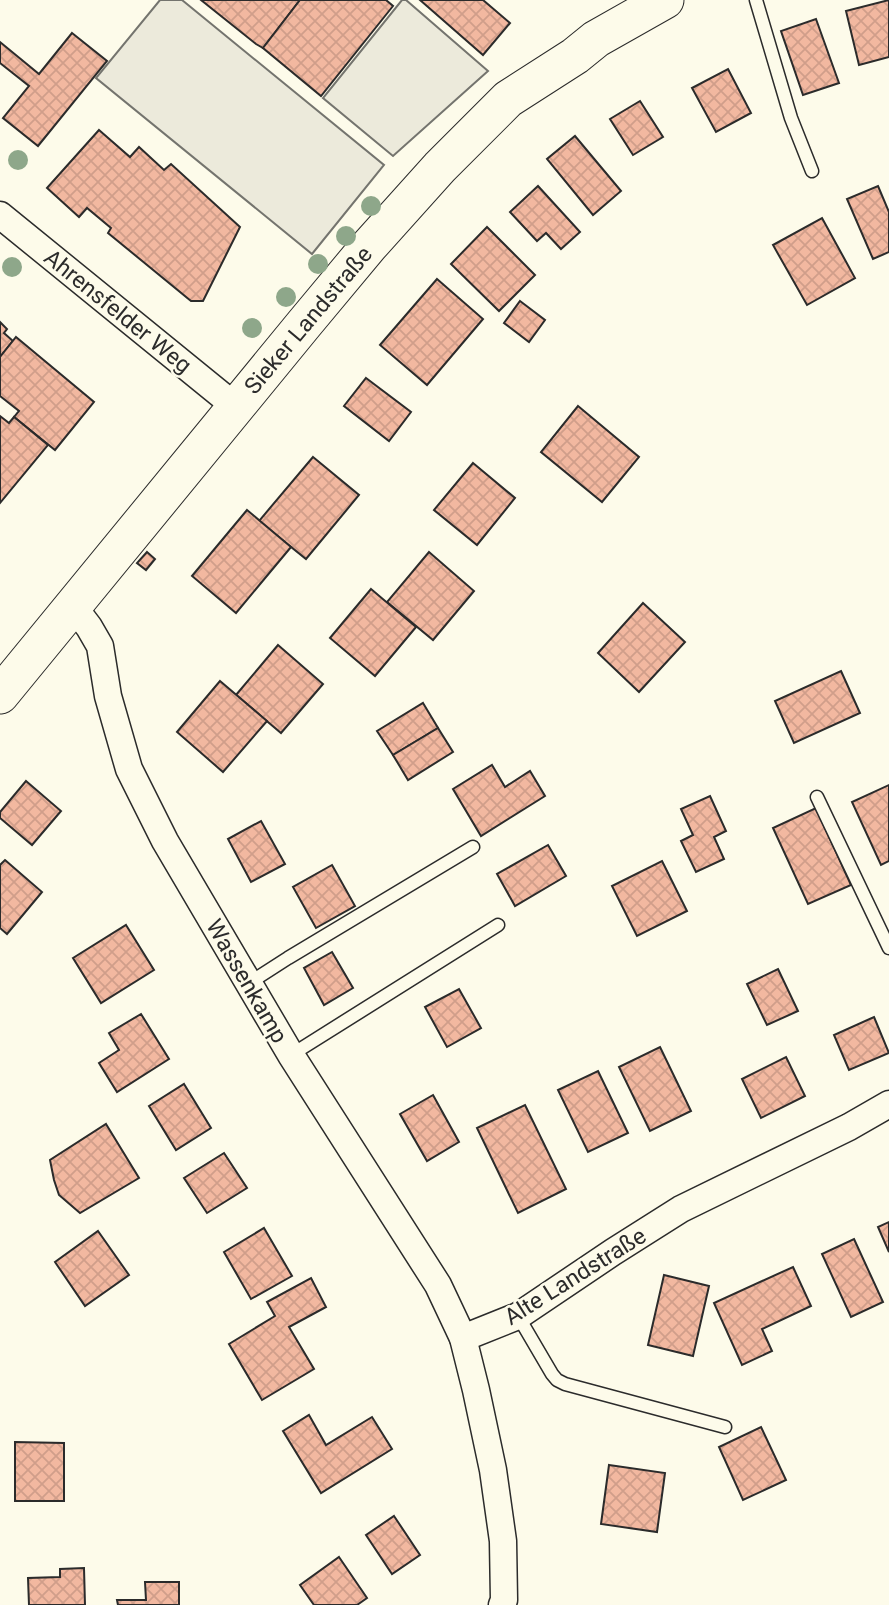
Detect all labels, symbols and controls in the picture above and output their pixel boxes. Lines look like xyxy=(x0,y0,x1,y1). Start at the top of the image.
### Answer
street label: Sieker Landstraße xyxy=(239,241,378,400)
street label: Ahrensfelder Weg xyxy=(39,244,197,379)
street label: Wassenkamp xyxy=(200,915,293,1048)
street label: Alte Landstraße xyxy=(500,1222,651,1331)

